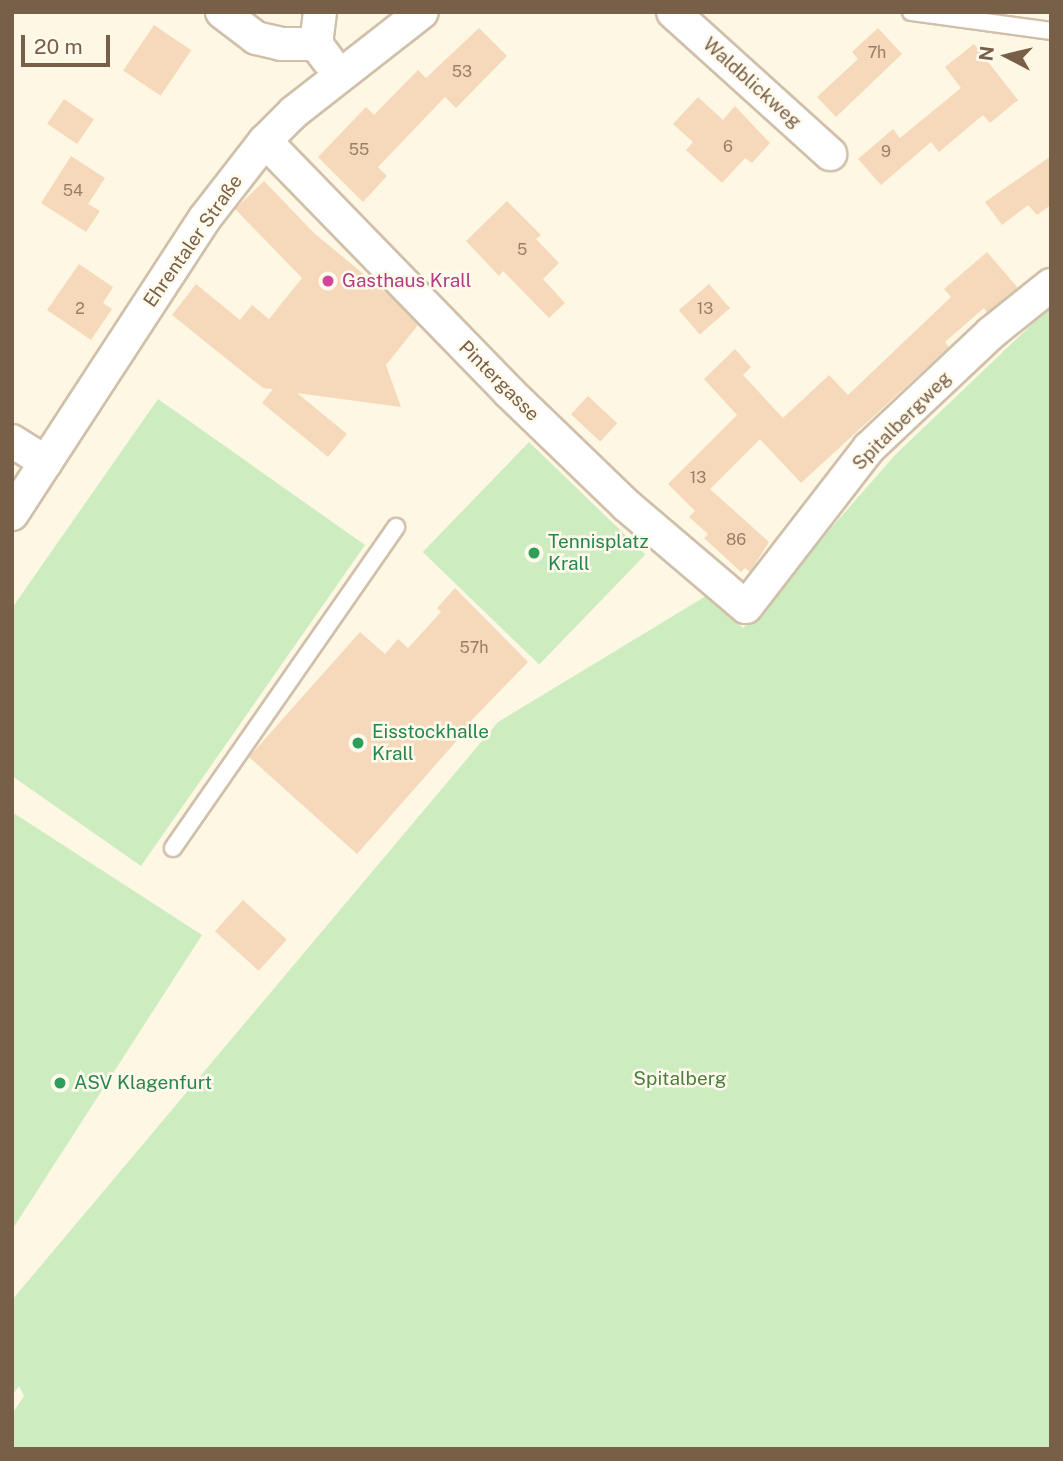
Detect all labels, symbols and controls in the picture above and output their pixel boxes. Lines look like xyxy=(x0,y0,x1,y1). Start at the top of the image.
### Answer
scale bar xyxy=(24,21,114,65)
north arrow xyxy=(972,21,1042,91)
street label: Waldblickweg xyxy=(698,33,806,133)
text: 20 m xyxy=(34,34,83,59)
house number: 7h xyxy=(868,43,886,63)
text: N xyxy=(974,45,998,62)
house number: 53 xyxy=(452,62,472,82)
house number: 6 xyxy=(723,137,733,157)
house number: 55 xyxy=(349,140,369,160)
house number: 9 xyxy=(881,142,891,162)
street label: Ehrentaler Straße xyxy=(139,170,247,312)
house number: 54 xyxy=(63,181,83,201)
house number: 5 xyxy=(517,240,527,260)
place label: Gasthaus Krall xyxy=(342,270,472,292)
marker: Gasthaus Krall xyxy=(320,273,336,289)
house number: 2 xyxy=(75,299,85,319)
house number: 13 xyxy=(697,299,713,319)
street label: Pintergasse xyxy=(454,336,544,426)
street label: Spitalbergweg xyxy=(848,367,956,475)
house number: 13 xyxy=(690,468,706,488)
house number: 86 xyxy=(726,530,746,550)
place label: Tennisplatz Krall xyxy=(548,531,649,575)
marker: Tennisplatz Krall xyxy=(526,545,542,561)
house number: 57h xyxy=(460,638,488,658)
place label: Eisstockhalle Krall xyxy=(372,721,489,765)
marker: Eisstockhalle Krall xyxy=(350,735,366,751)
park label: Spitalberg xyxy=(633,1068,727,1090)
place label: ASV Klagenfurt xyxy=(74,1072,212,1094)
marker: ASV Klagenfurt xyxy=(52,1075,68,1091)

